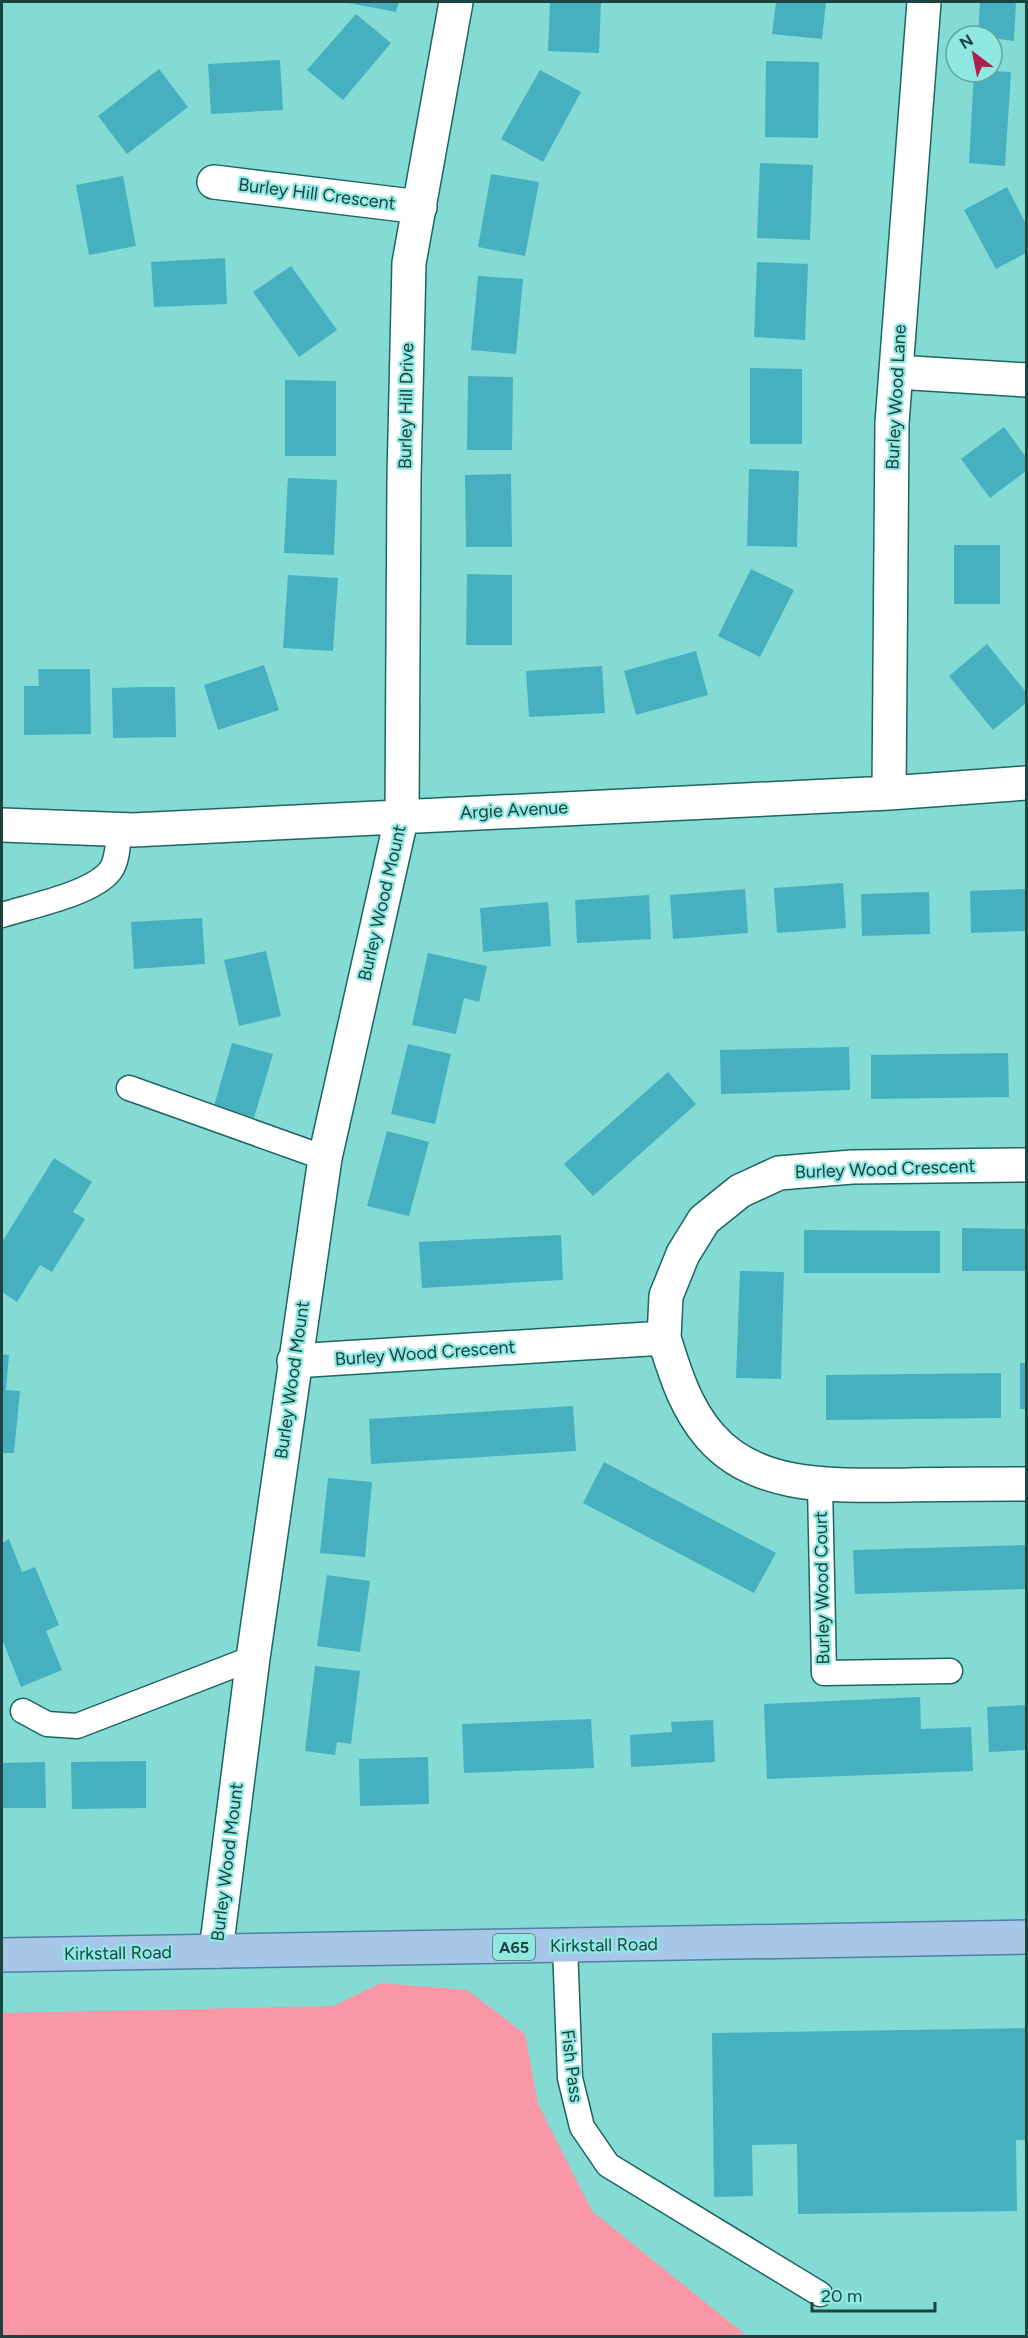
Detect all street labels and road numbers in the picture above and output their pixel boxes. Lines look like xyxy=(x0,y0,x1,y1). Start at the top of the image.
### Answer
street label: Burley Hill Crescent xyxy=(237,173,397,215)
street label: Burley Wood Lane xyxy=(881,324,911,470)
street label: Burley Hill Drive xyxy=(394,343,418,469)
street label: Argie Avenue xyxy=(459,796,569,824)
street label: Burley Wood Mount xyxy=(353,823,411,983)
street label: Burley Wood Crescent xyxy=(794,1155,976,1183)
street label: Burley Wood Mount xyxy=(270,1299,314,1461)
street label: Burley Wood Crescent xyxy=(334,1336,516,1370)
street label: Burley Wood Court xyxy=(810,1511,834,1665)
street label: Burley Wood Mount xyxy=(206,1781,248,1943)
street label: Kirkstall Road xyxy=(550,1933,658,1957)
road number: A65 xyxy=(493,1934,535,1960)
street label: Kirkstall Road xyxy=(64,1941,172,1965)
street label: Fish Pass xyxy=(557,2028,587,2104)

